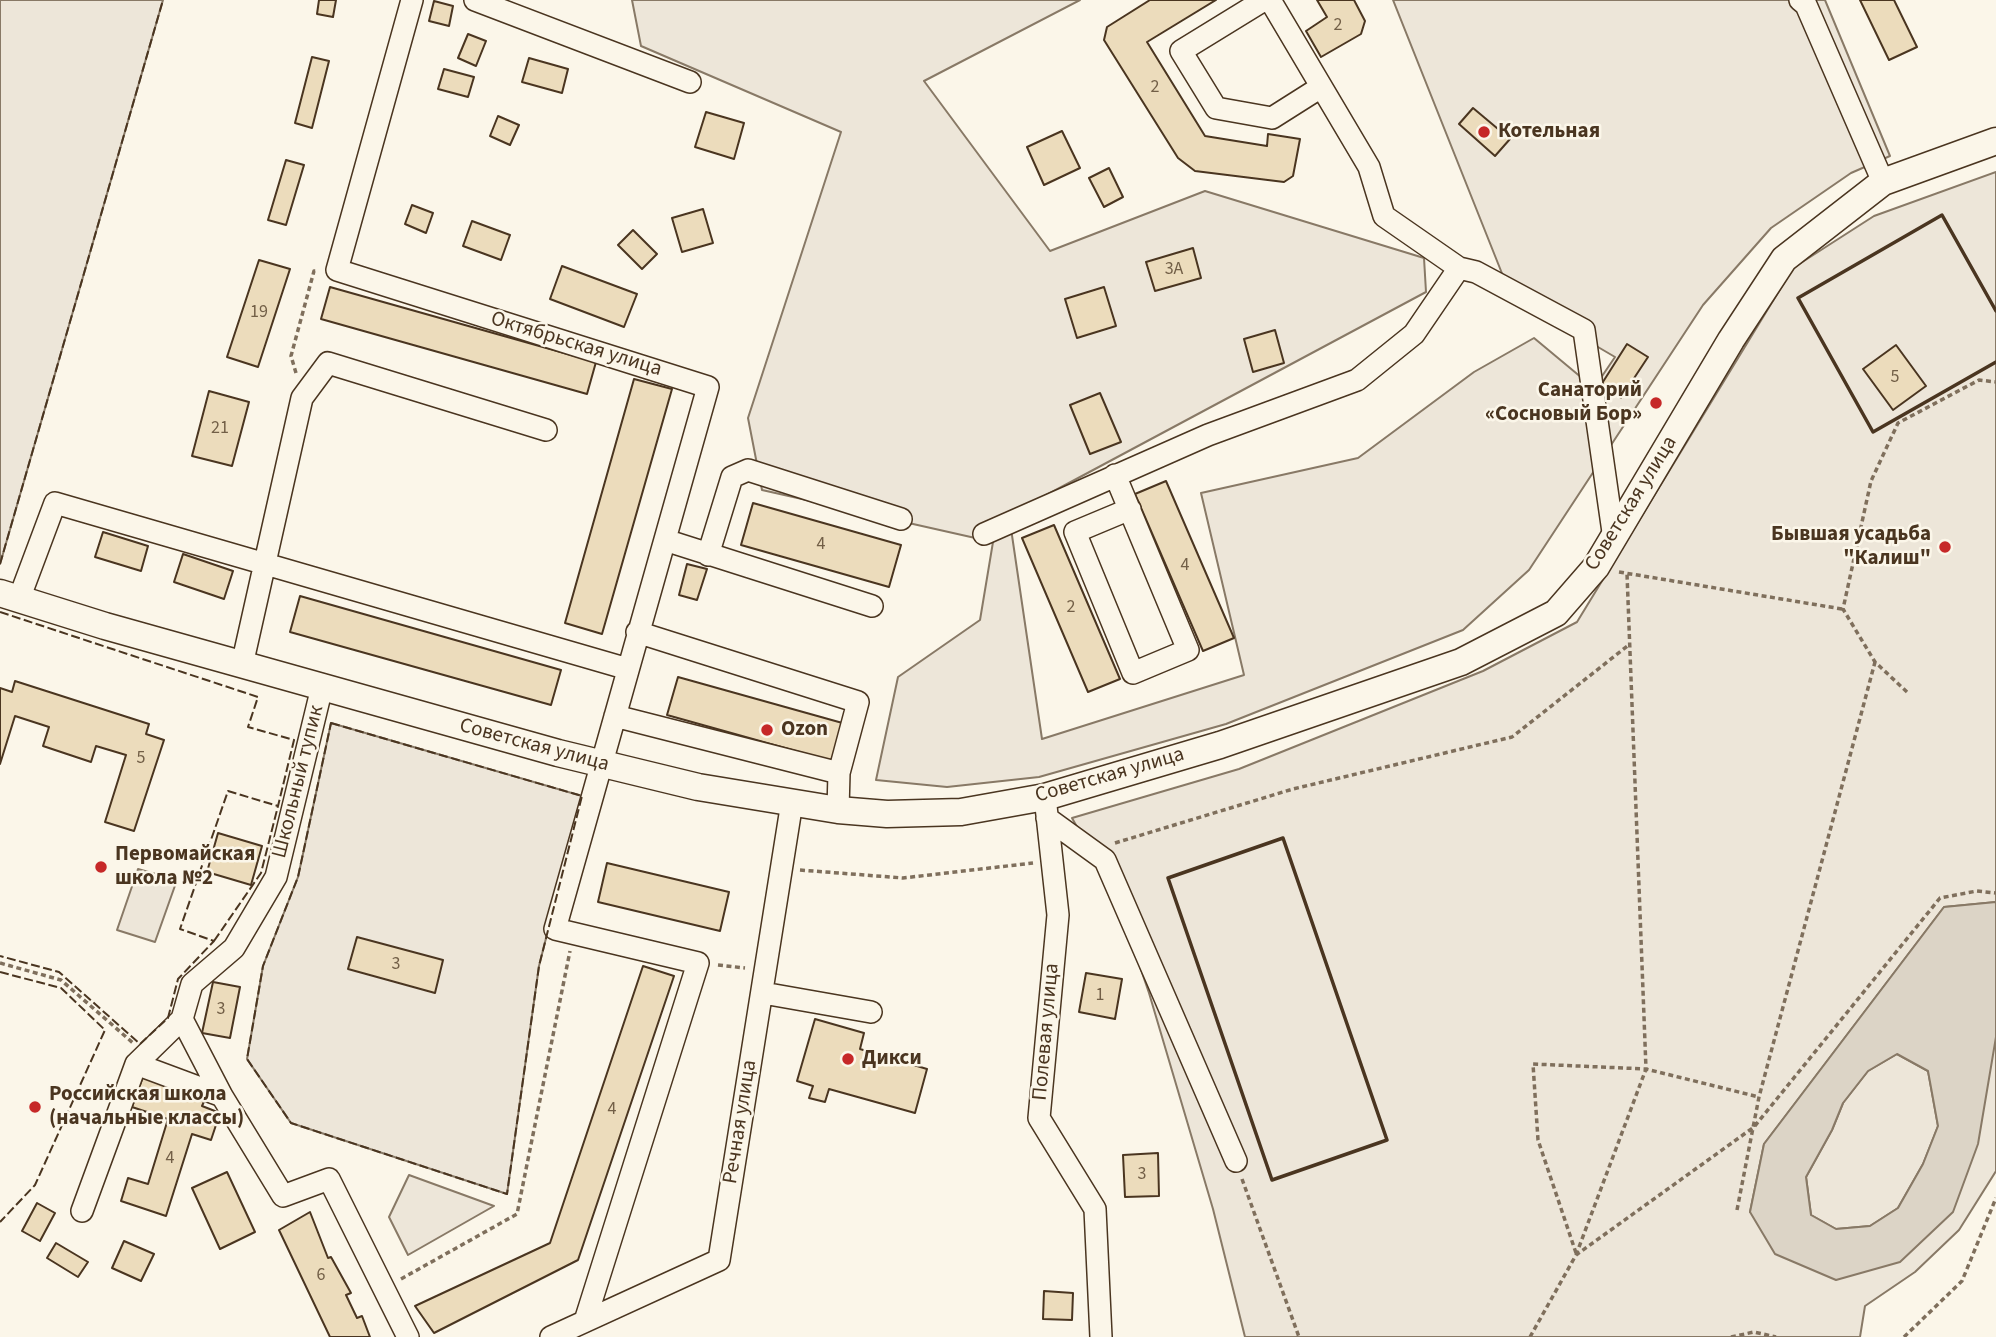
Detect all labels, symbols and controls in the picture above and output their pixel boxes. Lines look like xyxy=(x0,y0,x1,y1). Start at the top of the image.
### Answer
house number: 2 xyxy=(1334,15,1342,37)
house number: 2 xyxy=(1151,77,1159,99)
place label: Котельная xyxy=(1498,119,1600,145)
marker: Котельная xyxy=(1476,124,1492,140)
house number: 3А xyxy=(1165,259,1183,281)
house number: 19 xyxy=(250,302,268,324)
street label: Октябрьская улица xyxy=(487,307,665,383)
house number: 5 xyxy=(1891,367,1899,389)
place label: Санаторий «Сосновый Бор» xyxy=(1485,378,1642,428)
marker: Санаторий «Сосновый Бор» xyxy=(1648,395,1664,411)
house number: 21 xyxy=(211,418,229,440)
street label: Советская улица xyxy=(1581,432,1683,576)
place label: Бывшая усадьба "Калиш" xyxy=(1771,522,1931,572)
house number: 4 xyxy=(817,534,825,556)
marker: Бывшая усадьба "Калиш" xyxy=(1937,539,1953,555)
house number: 4 xyxy=(1181,555,1189,577)
house number: 2 xyxy=(1067,597,1075,619)
street label: Школьный тупик xyxy=(268,703,330,861)
street label: Советская улица xyxy=(456,714,612,778)
place label: Ozon xyxy=(781,717,828,743)
marker: Ozon xyxy=(759,722,775,738)
street label: Советская улица xyxy=(1032,743,1188,809)
house number: 5 xyxy=(137,748,145,770)
place label: Первомайская школа №2 xyxy=(115,842,255,892)
marker: Первомайская школа №2 xyxy=(93,859,109,875)
house number: 3 xyxy=(392,954,400,976)
street label: Полевая улица xyxy=(1028,962,1066,1102)
house number: 1 xyxy=(1096,985,1104,1007)
house number: 3 xyxy=(217,999,225,1021)
place label: Дикси xyxy=(862,1046,922,1072)
marker: Дикси xyxy=(840,1051,856,1067)
street label: Речная улица xyxy=(719,1058,763,1186)
place label: Российская школа (начальные классы) xyxy=(49,1082,244,1132)
marker: Российская школа (начальные классы) xyxy=(27,1099,43,1115)
house number: 4 xyxy=(608,1099,616,1121)
house number: 4 xyxy=(166,1148,174,1170)
house number: 3 xyxy=(1138,1164,1146,1186)
house number: 6 xyxy=(317,1265,325,1287)

